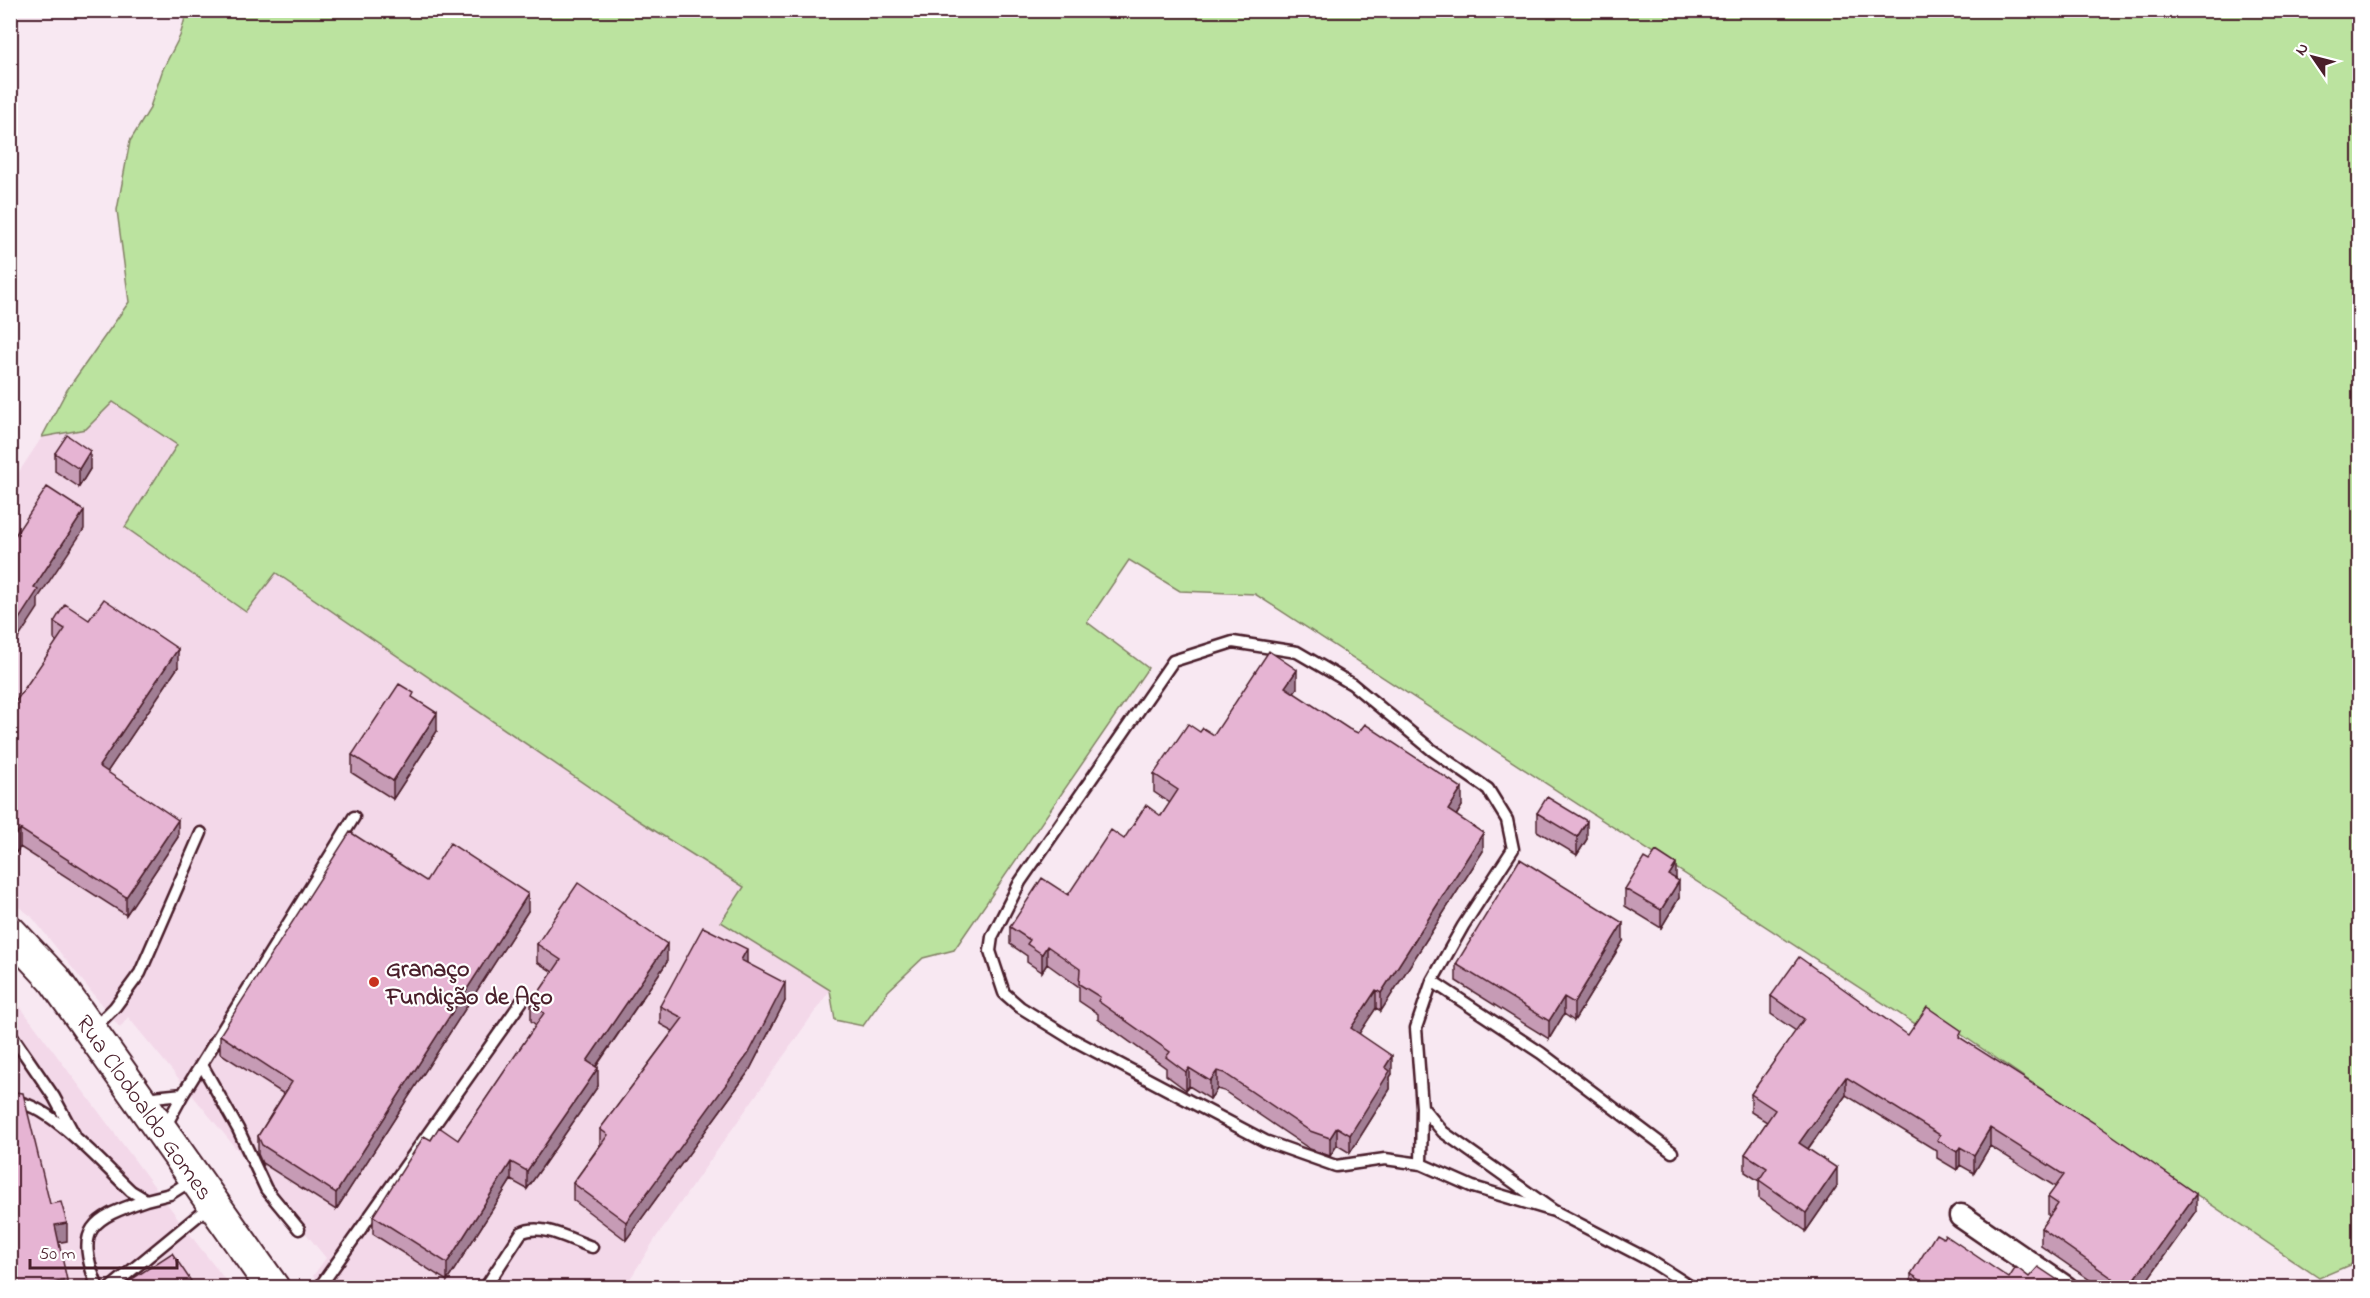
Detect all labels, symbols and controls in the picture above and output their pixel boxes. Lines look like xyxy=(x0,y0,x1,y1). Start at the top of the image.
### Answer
north arrow xyxy=(2283,27,2343,87)
text: N xyxy=(2289,38,2315,61)
place label: Granaço Fundição de Aço xyxy=(385,953,553,1016)
marker: Granaço Fundição de Aço xyxy=(367,975,381,989)
street label: Rua Clodoaldo Gomes xyxy=(66,1008,220,1208)
scale bar xyxy=(30,1232,177,1270)
text: 50 m xyxy=(39,1242,76,1268)

